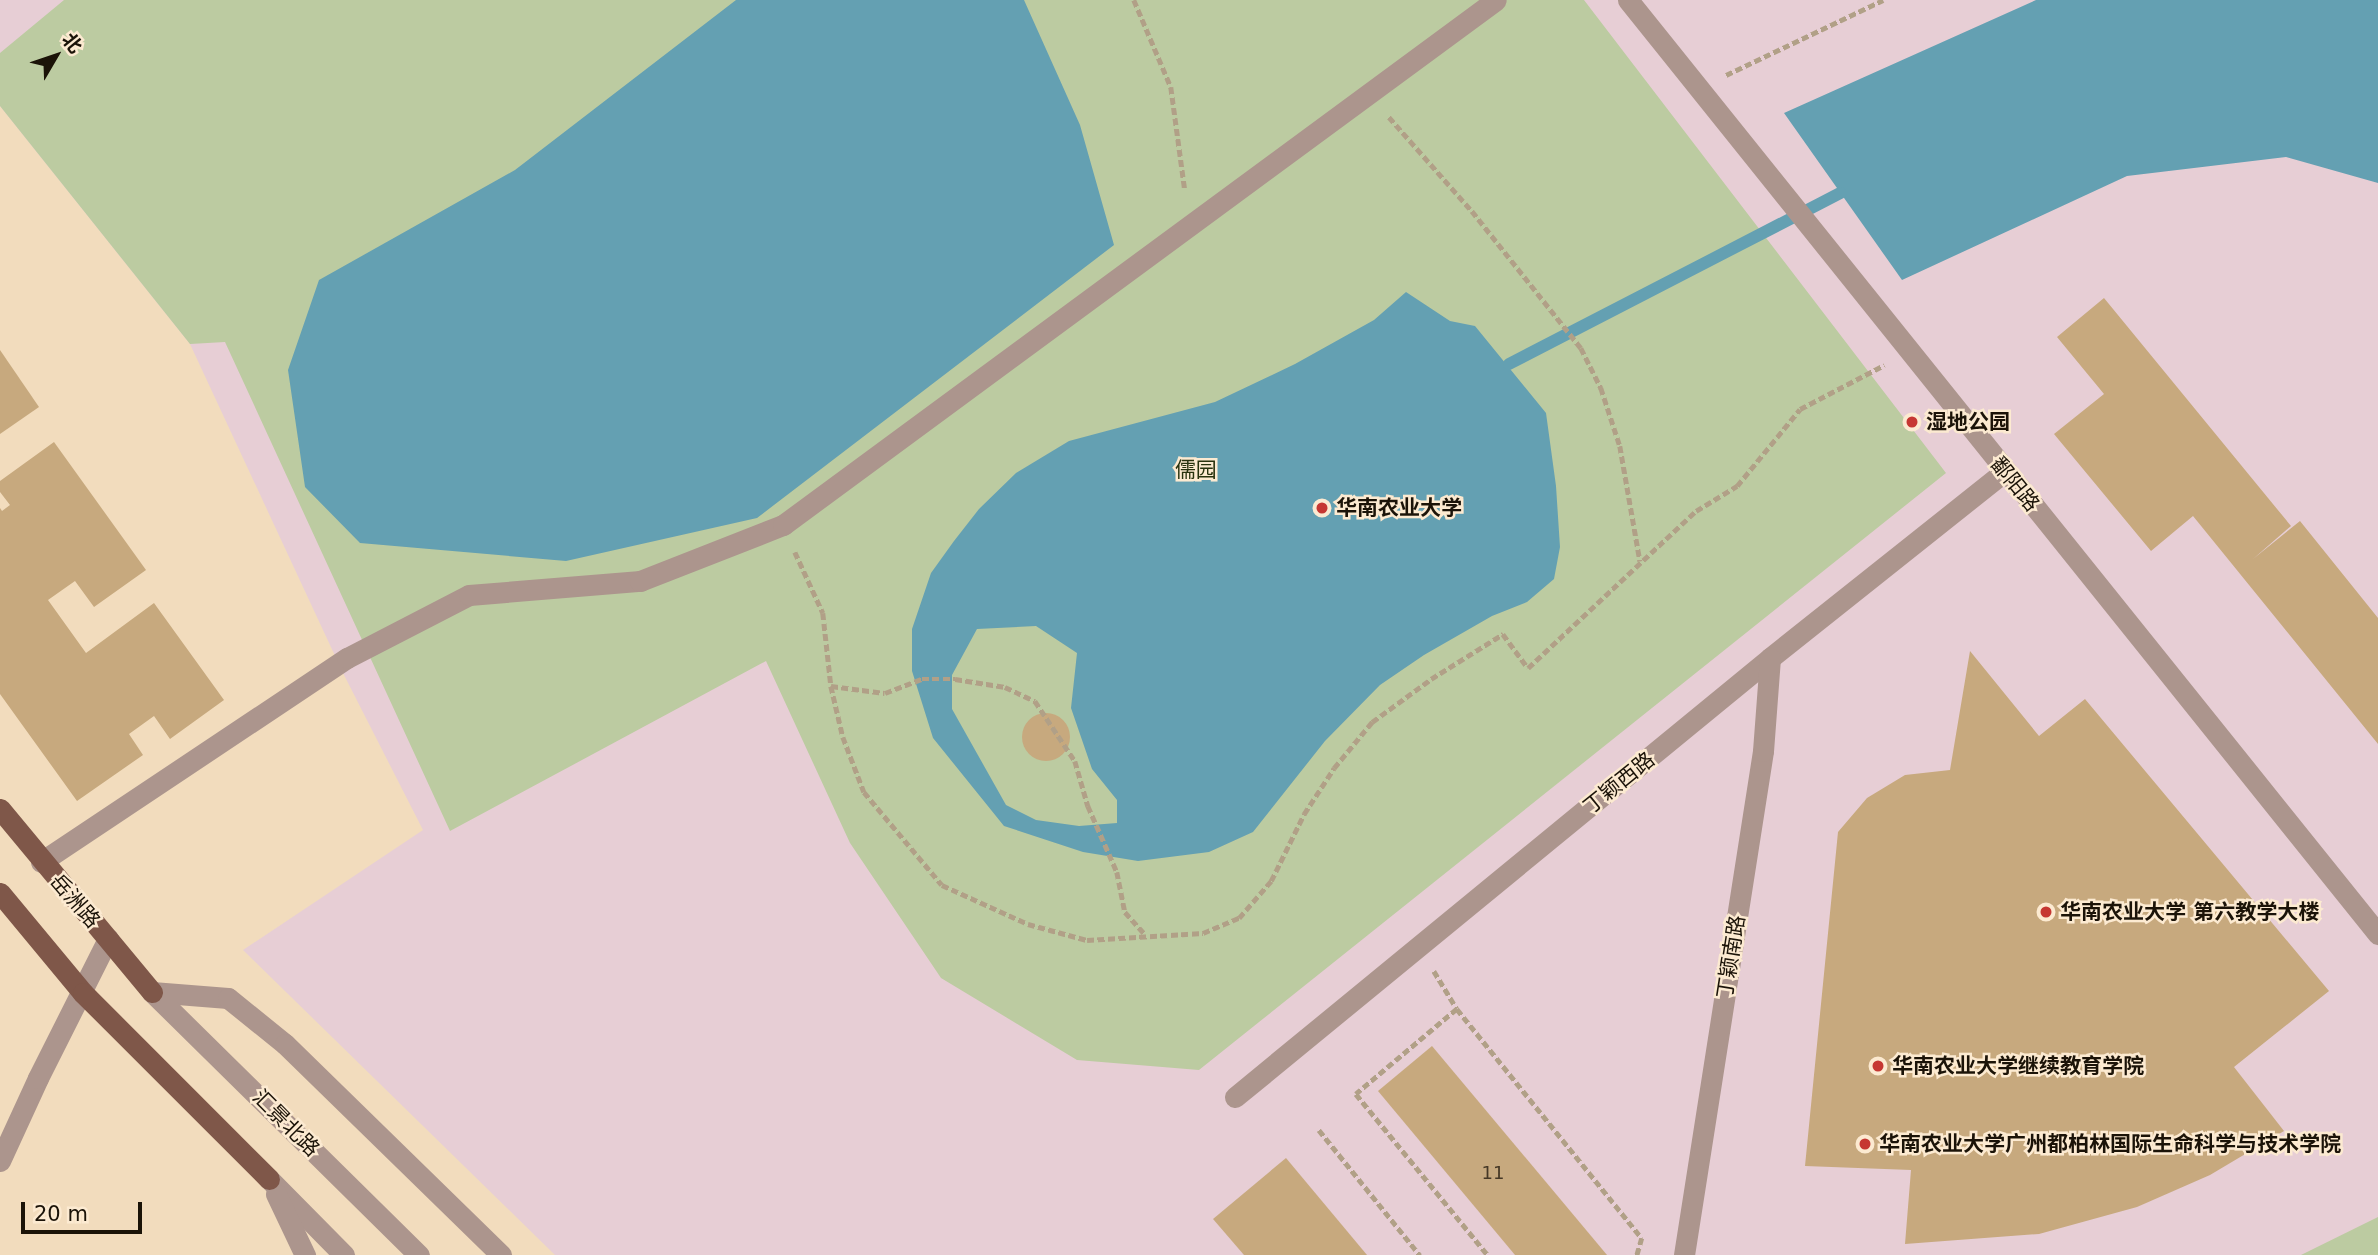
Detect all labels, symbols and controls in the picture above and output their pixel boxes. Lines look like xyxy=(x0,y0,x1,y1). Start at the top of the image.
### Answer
north arrow xyxy=(21,21,91,91)
text: 北 xyxy=(58,28,87,57)
place label: 湿地公园 xyxy=(1926,409,2010,435)
marker: 湿地公园 xyxy=(1904,414,1920,430)
street label: 鄱阳路 xyxy=(1985,452,2045,516)
park label: 儒园 xyxy=(1175,457,1217,483)
place label: 华南农业大学 xyxy=(1336,495,1462,521)
marker: 华南农业大学 xyxy=(1314,500,1330,516)
street label: 丁颖西路 xyxy=(1578,747,1660,819)
street label: 岳洲路 xyxy=(45,869,105,933)
place label: 华南农业大学 第六教学大楼 xyxy=(2060,899,2319,925)
marker: 华南农业大学 第六教学大楼 xyxy=(2038,904,2054,920)
street label: 丁颖南路 xyxy=(1712,914,1750,1000)
place label: 华南农业大学继续教育学院 xyxy=(1892,1053,2144,1079)
marker: 华南农业大学继续教育学院 xyxy=(1870,1058,1886,1074)
street label: 汇景北路 xyxy=(247,1084,325,1162)
place label: 华南农业大学广州都柏林国际生命科学与技术学院 xyxy=(1879,1131,2341,1157)
marker: 华南农业大学广州都柏林国际生命科学与技术学院 xyxy=(1857,1136,1873,1152)
house number: 11 xyxy=(1482,1162,1504,1184)
scale bar xyxy=(24,1188,145,1232)
text: 20 m xyxy=(34,1202,88,1226)

